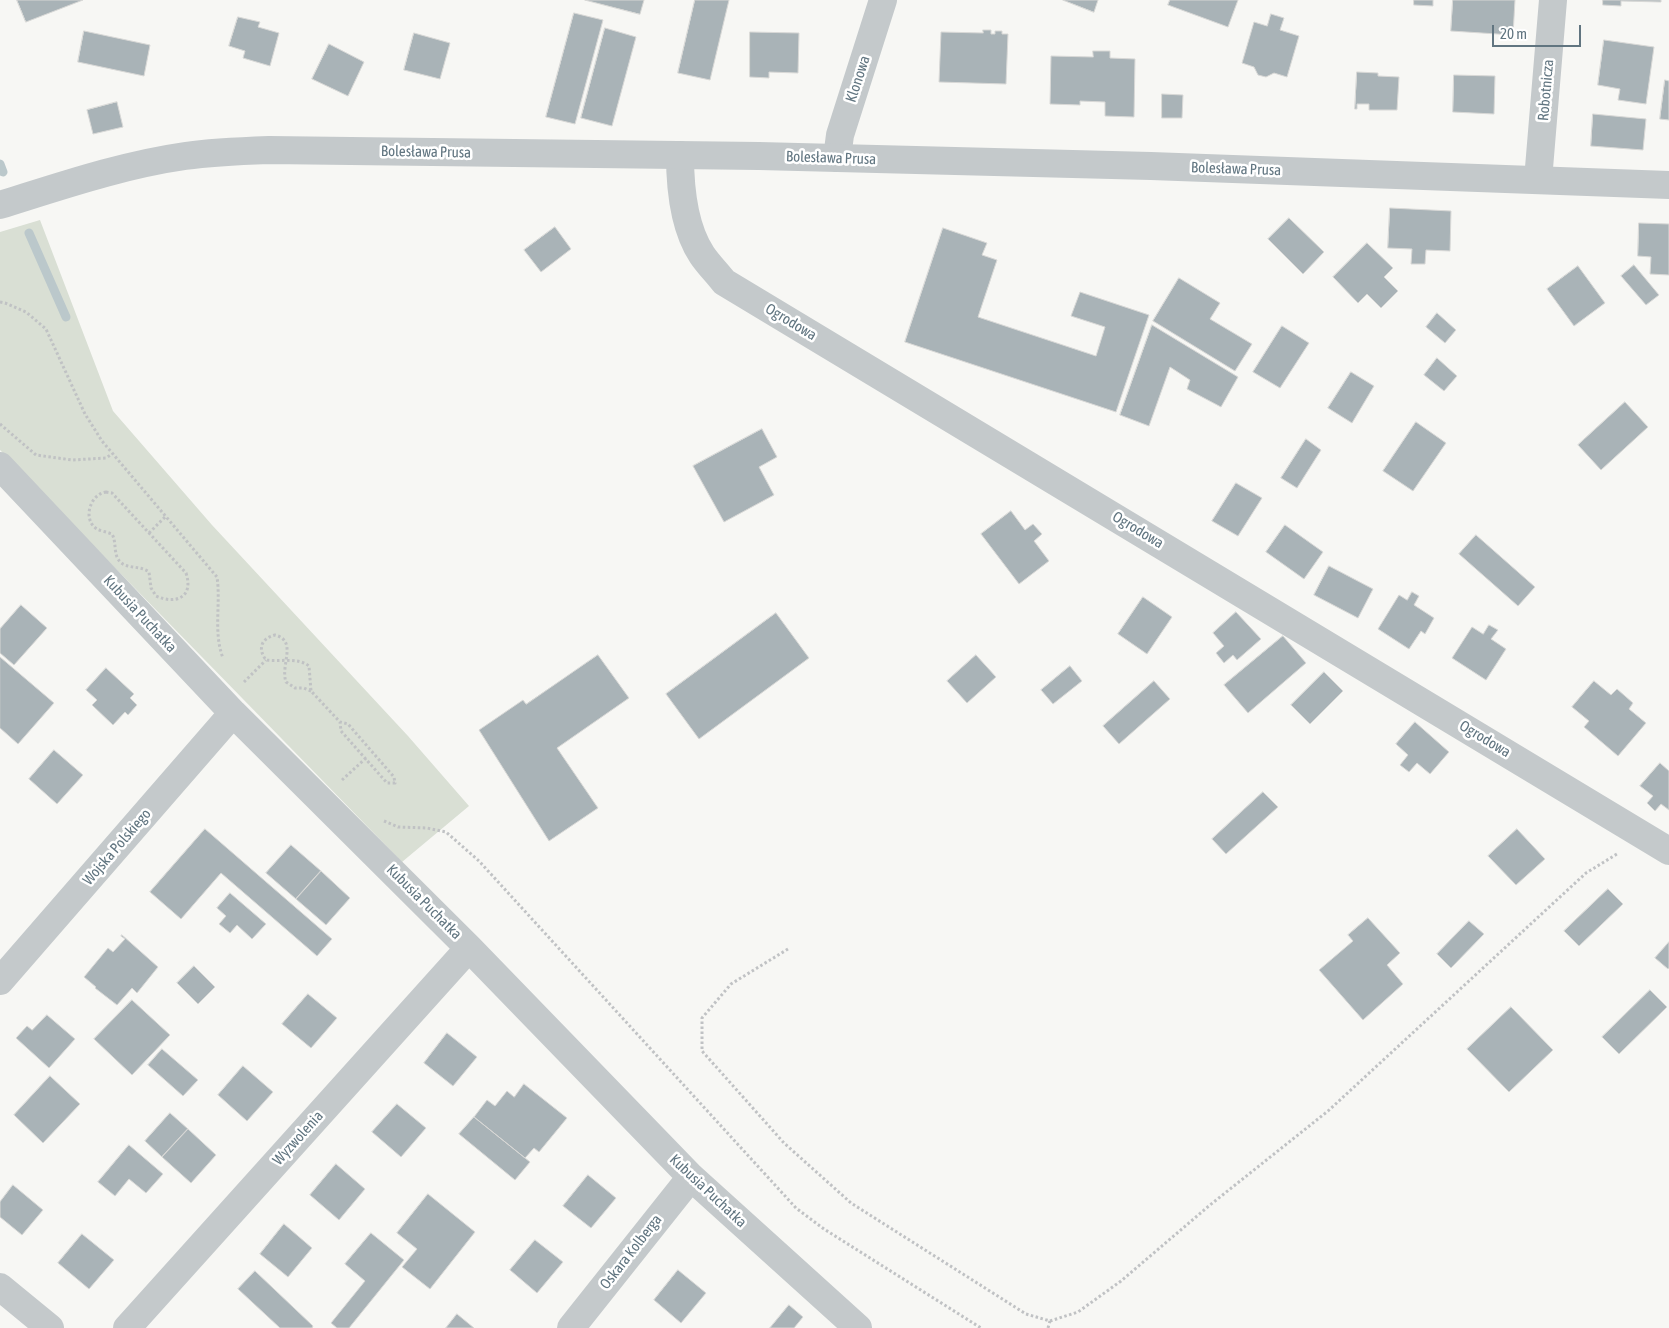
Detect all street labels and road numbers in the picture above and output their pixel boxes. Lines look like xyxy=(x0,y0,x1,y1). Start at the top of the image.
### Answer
street label: Klonowa xyxy=(842,53,874,105)
street label: Robotnicza xyxy=(1534,58,1558,122)
street label: Bolesława Prusa xyxy=(381,142,471,162)
street label: Bolesława Prusa xyxy=(786,147,876,169)
street label: Bolesława Prusa xyxy=(1191,158,1281,180)
street label: Ogrodowa xyxy=(762,300,820,344)
street label: Ogrodowa xyxy=(1109,508,1167,552)
street label: Kubusia Puchatka xyxy=(100,572,180,656)
street label: Ogrodowa xyxy=(1456,717,1514,761)
street label: Wojska Polskiego xyxy=(79,805,155,889)
street label: Kubusia Puchatka xyxy=(383,861,465,943)
street label: Wyzwolenia xyxy=(269,1107,327,1169)
street label: Kubusia Puchatka xyxy=(666,1151,750,1231)
street label: Oskara Kolberga xyxy=(596,1211,666,1293)

